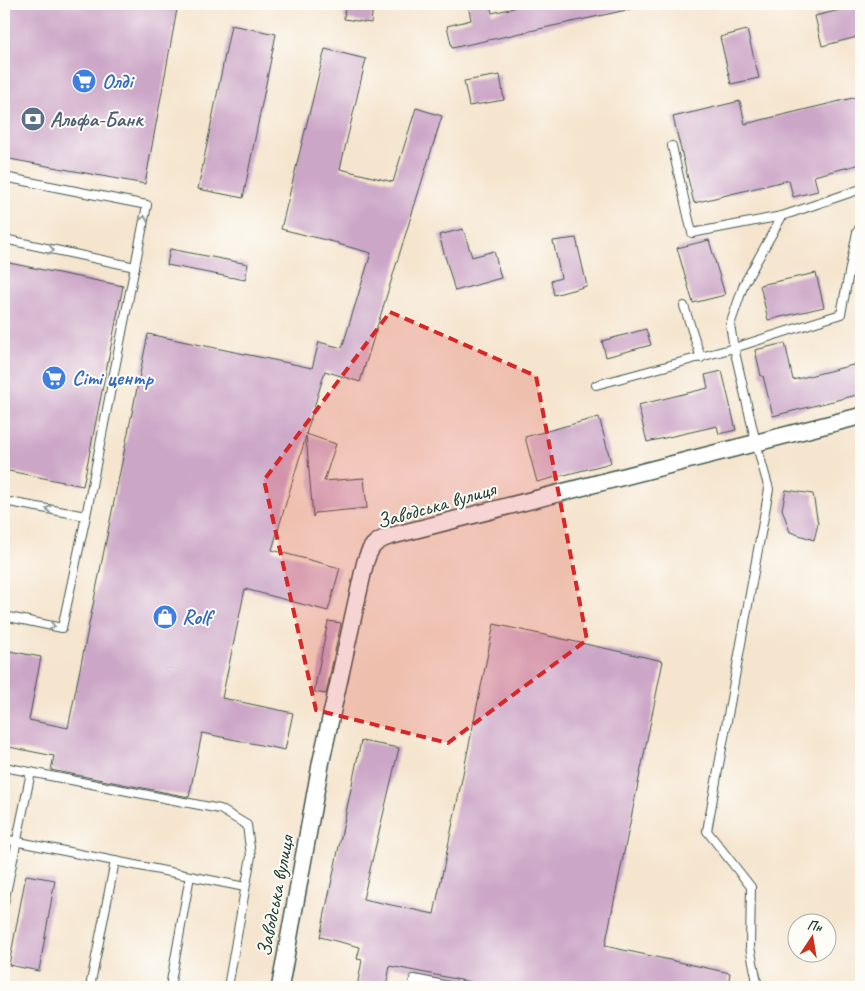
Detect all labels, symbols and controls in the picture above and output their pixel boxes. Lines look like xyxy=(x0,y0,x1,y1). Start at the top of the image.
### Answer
supermarket icon: Олді xyxy=(71,68,97,94)
place label: Олді xyxy=(102,68,135,94)
bank icon: Альфа-Банк xyxy=(20,106,46,132)
place label: Альфа-Банк xyxy=(50,106,144,132)
one-way arrow xyxy=(139,215,149,224)
one-way arrow xyxy=(47,244,56,254)
supermarket icon: Сіті центр xyxy=(41,365,67,391)
place label: Сіті центр xyxy=(72,365,155,391)
street label: Заводська вулиця xyxy=(374,475,500,534)
one-way arrow xyxy=(44,505,53,515)
shop icon: Rolf xyxy=(152,604,178,630)
place label: Rolf xyxy=(182,604,216,630)
one-way arrow xyxy=(47,620,56,631)
street label: Заводська вулиця xyxy=(251,832,300,959)
north arrow xyxy=(788,914,838,964)
text: Пн xyxy=(806,916,824,936)

